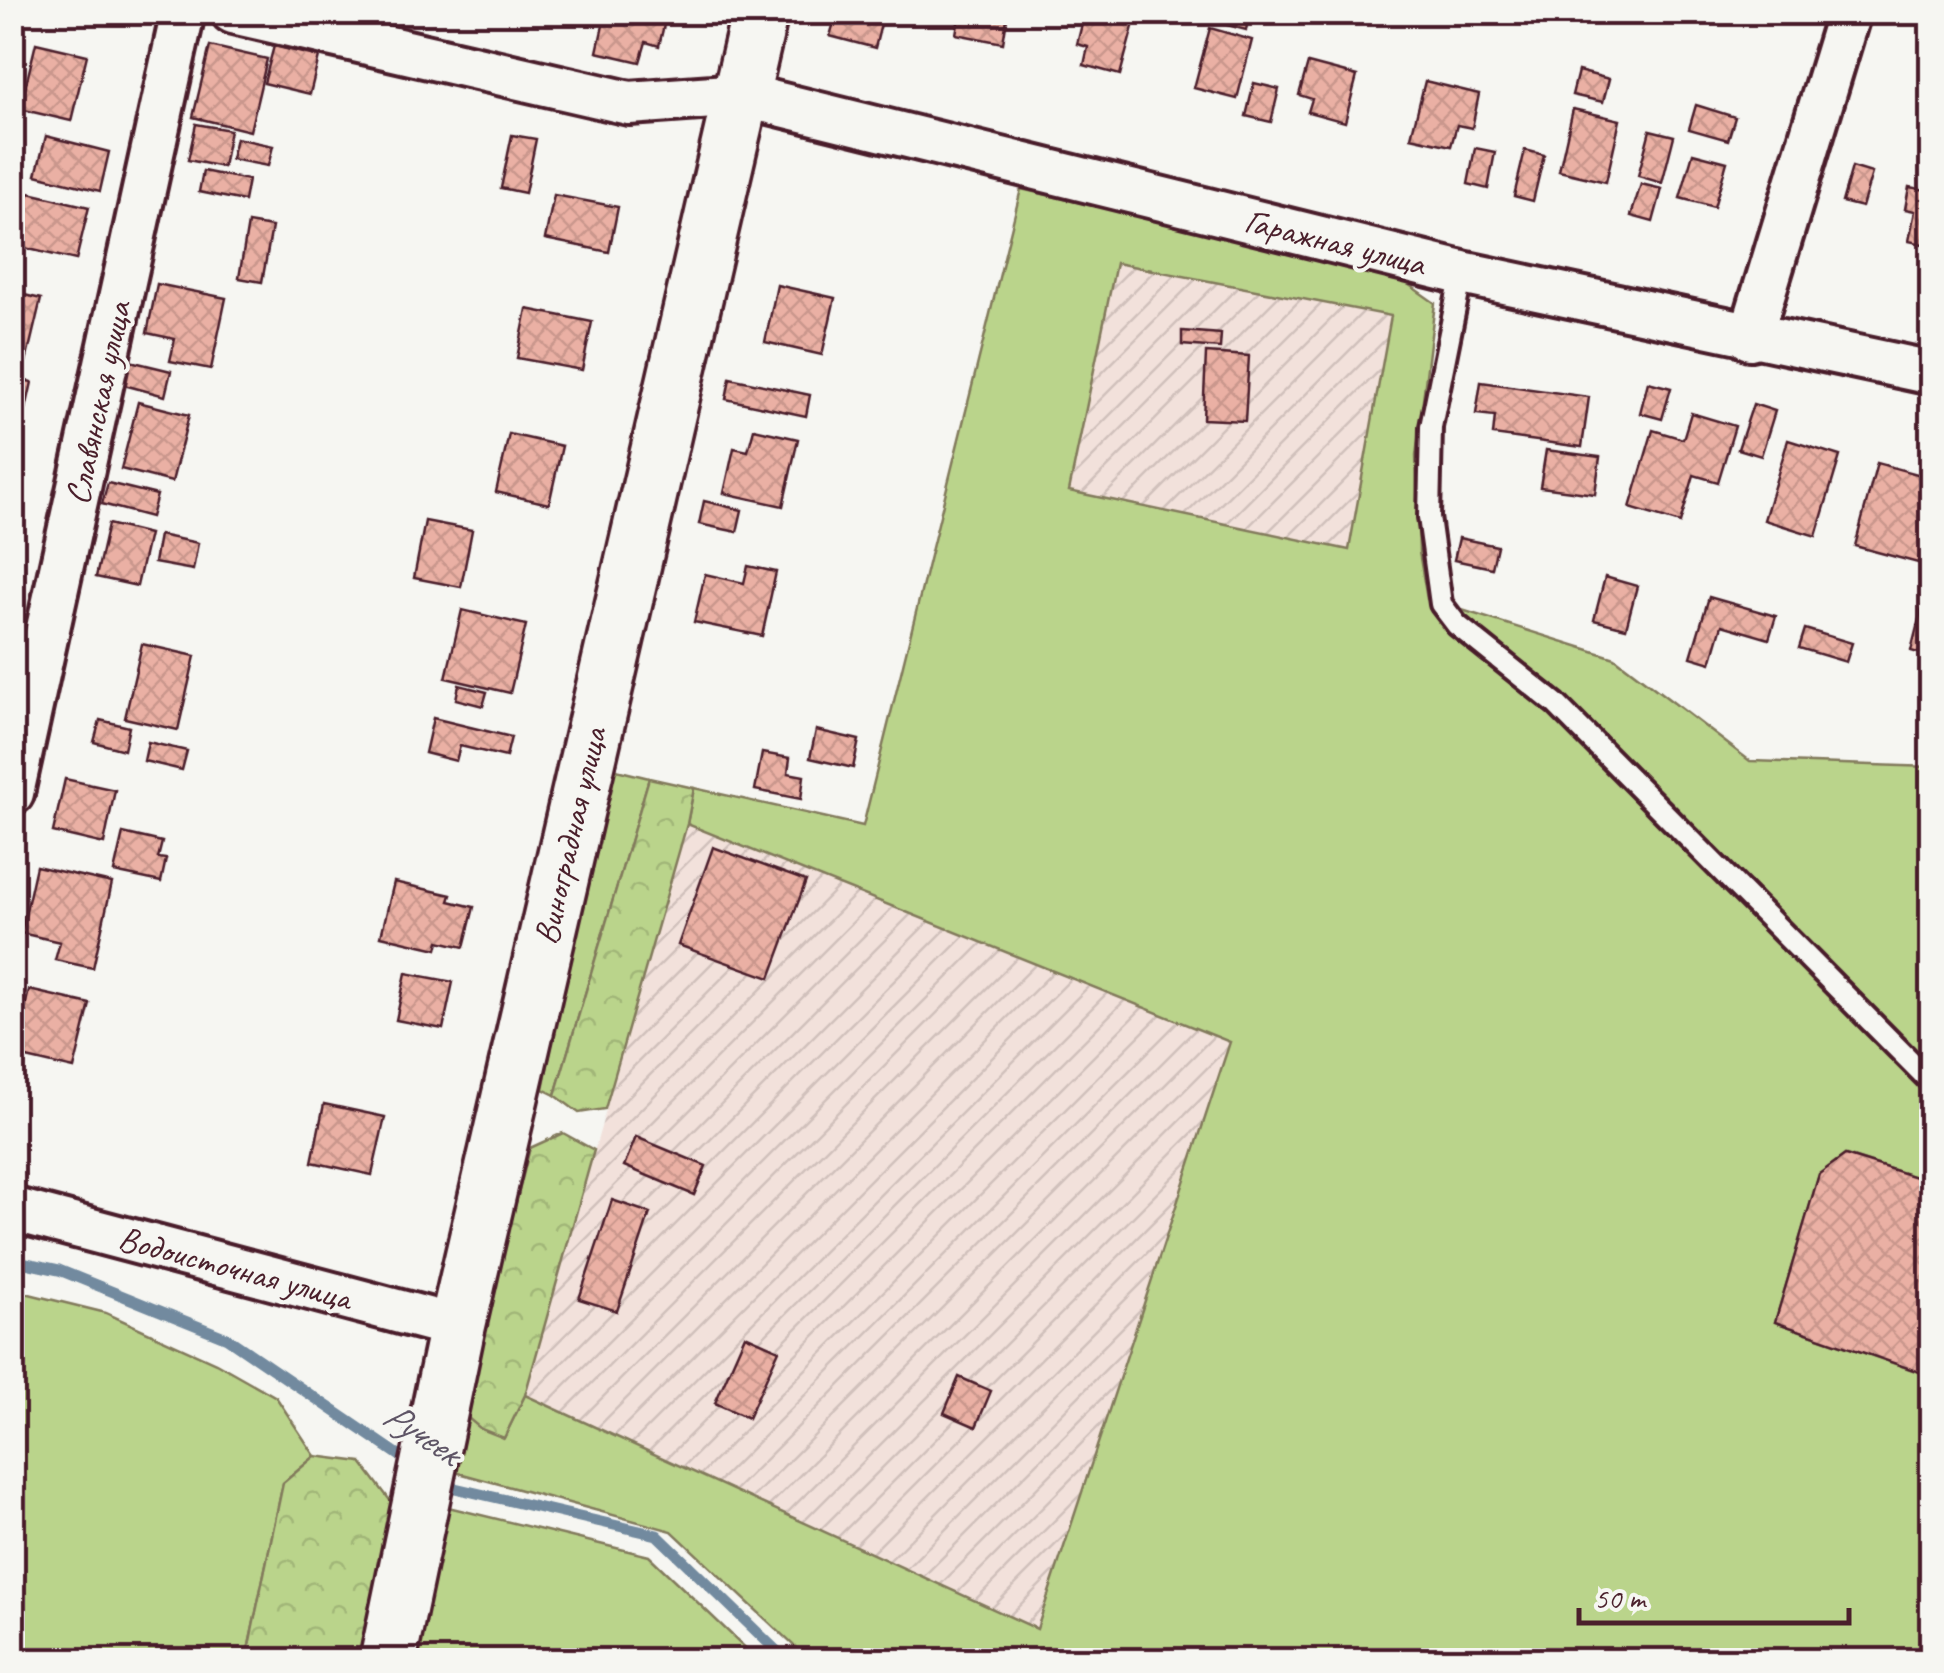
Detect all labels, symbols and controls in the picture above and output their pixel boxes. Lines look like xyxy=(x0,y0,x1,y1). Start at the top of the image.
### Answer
street label: Гаражная улица xyxy=(1240,198,1432,287)
street label: Славянская улица xyxy=(55,295,142,509)
street label: Виноградная улица xyxy=(523,721,617,949)
street label: Водоисточная улица xyxy=(114,1215,359,1321)
water label: Ручеек xyxy=(375,1391,474,1478)
scale bar xyxy=(1579,1563,1849,1625)
text: 50 m xyxy=(1594,1579,1647,1617)

